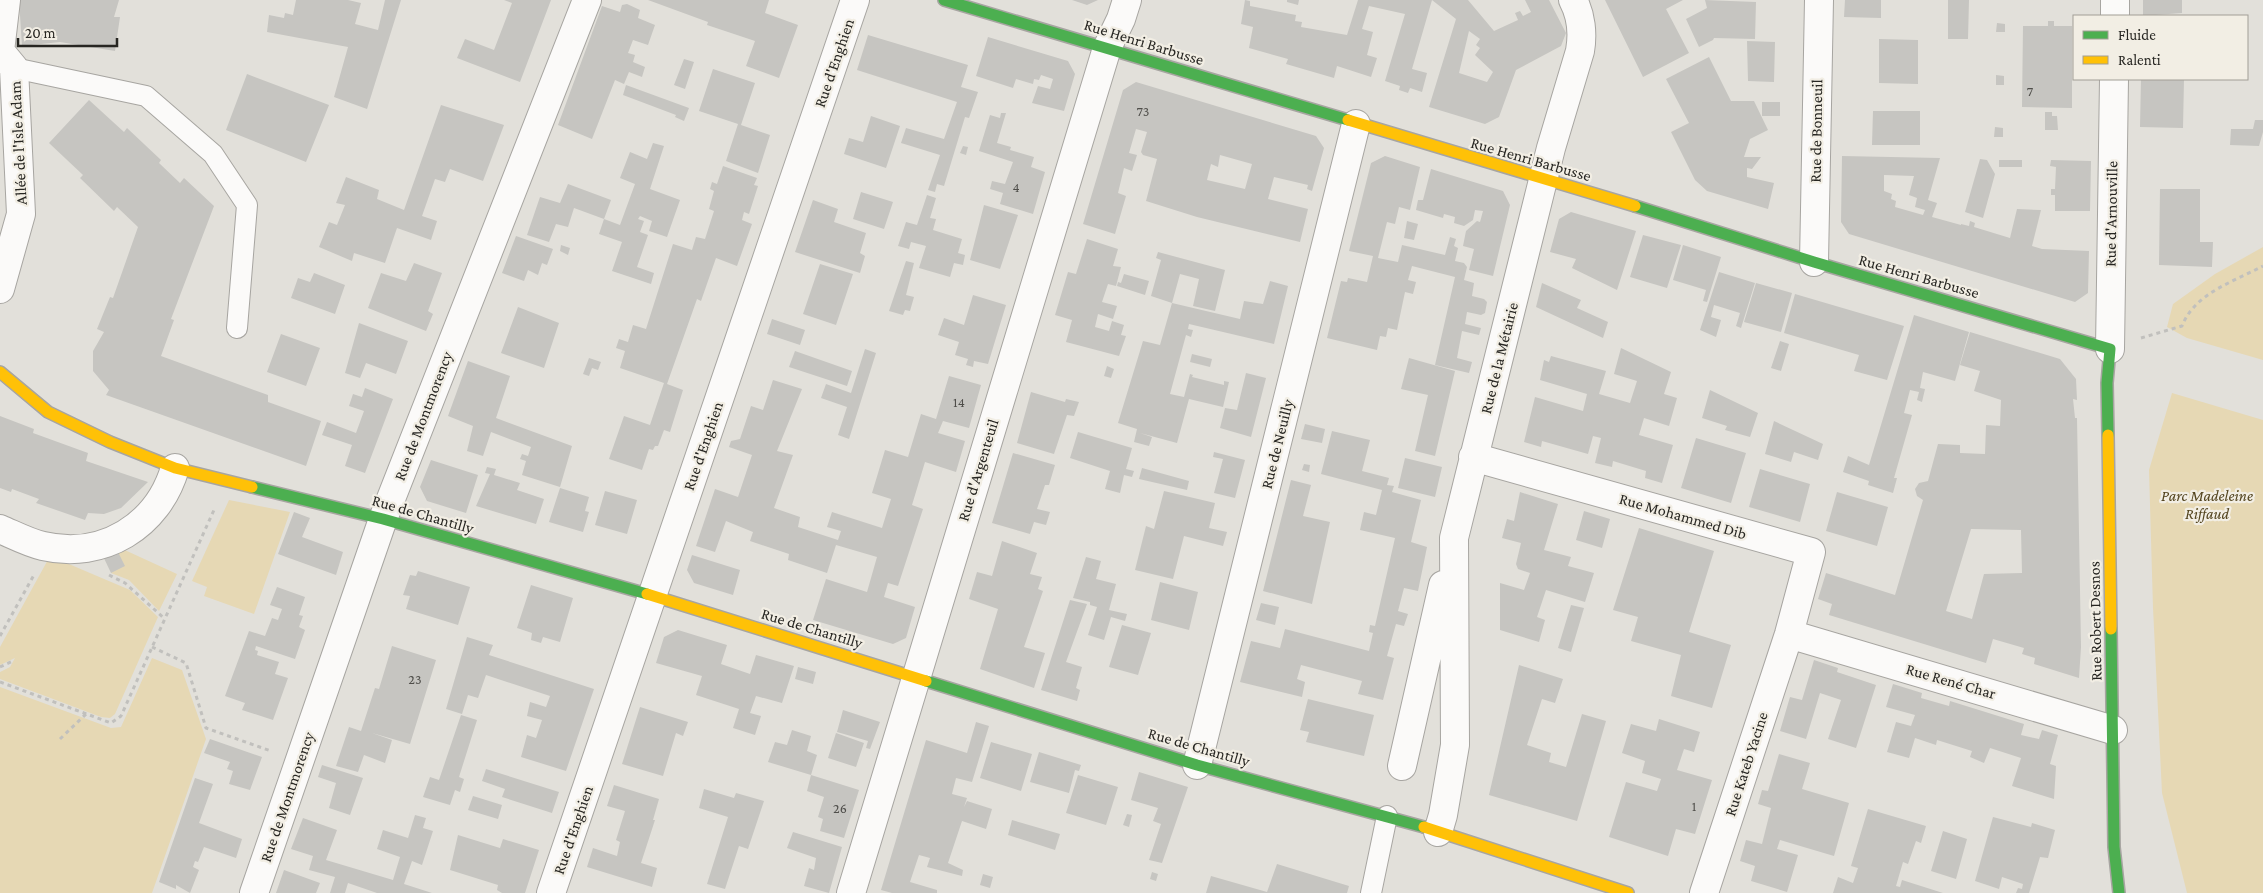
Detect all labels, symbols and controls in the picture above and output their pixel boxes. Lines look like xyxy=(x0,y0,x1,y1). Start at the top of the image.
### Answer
scale bar xyxy=(18,15,116,47)
legend xyxy=(2073,15,2248,80)
street label: Rue d'Enghien xyxy=(811,16,858,110)
street label: Rue Henri Barbusse xyxy=(1082,16,1206,68)
text: 20 m xyxy=(25,25,56,41)
text: Fluide xyxy=(2118,27,2156,43)
text: Ralenti xyxy=(2118,52,2161,68)
street label: Rue de Bonneuil xyxy=(1807,79,1825,183)
street label: Allée de l'Isle Adam xyxy=(6,80,30,205)
house number: 7 xyxy=(2027,83,2034,99)
house number: 73 xyxy=(1137,103,1149,119)
street label: Rue Henri Barbusse xyxy=(1469,134,1593,184)
street label: Rue d'Arnouville xyxy=(2102,161,2120,267)
house number: 4 xyxy=(1012,179,1020,195)
street label: Rue Henri Barbusse xyxy=(1857,251,1981,301)
street label: Rue de la Métairie xyxy=(1477,301,1521,415)
street label: Rue de Montmorency xyxy=(391,349,457,483)
house number: 14 xyxy=(953,394,965,410)
street label: Rue de Neuilly xyxy=(1258,397,1297,491)
street label: Rue d'Enghien xyxy=(680,399,727,493)
street label: Rue d'Argenteuil xyxy=(954,417,1003,523)
park label: Parc Madeleine Riffaud xyxy=(2161,487,2253,523)
street label: Rue Mohammed Dib xyxy=(1617,490,1749,542)
street label: Rue de Chantilly xyxy=(370,491,476,538)
street label: Rue Robert Desnos xyxy=(2085,561,2105,681)
street label: Rue de Chantilly xyxy=(759,605,865,653)
street label: Rue René Char xyxy=(1904,660,1998,702)
house number: 23 xyxy=(408,671,422,687)
street label: Rue Kateb Yacine xyxy=(1721,710,1771,818)
street label: Rue de Chantilly xyxy=(1146,724,1252,771)
street label: Rue de Montmorency xyxy=(257,729,318,865)
street label: Rue d'Enghien xyxy=(550,783,597,877)
house number: 1 xyxy=(1692,798,1697,814)
house number: 26 xyxy=(833,800,847,816)

